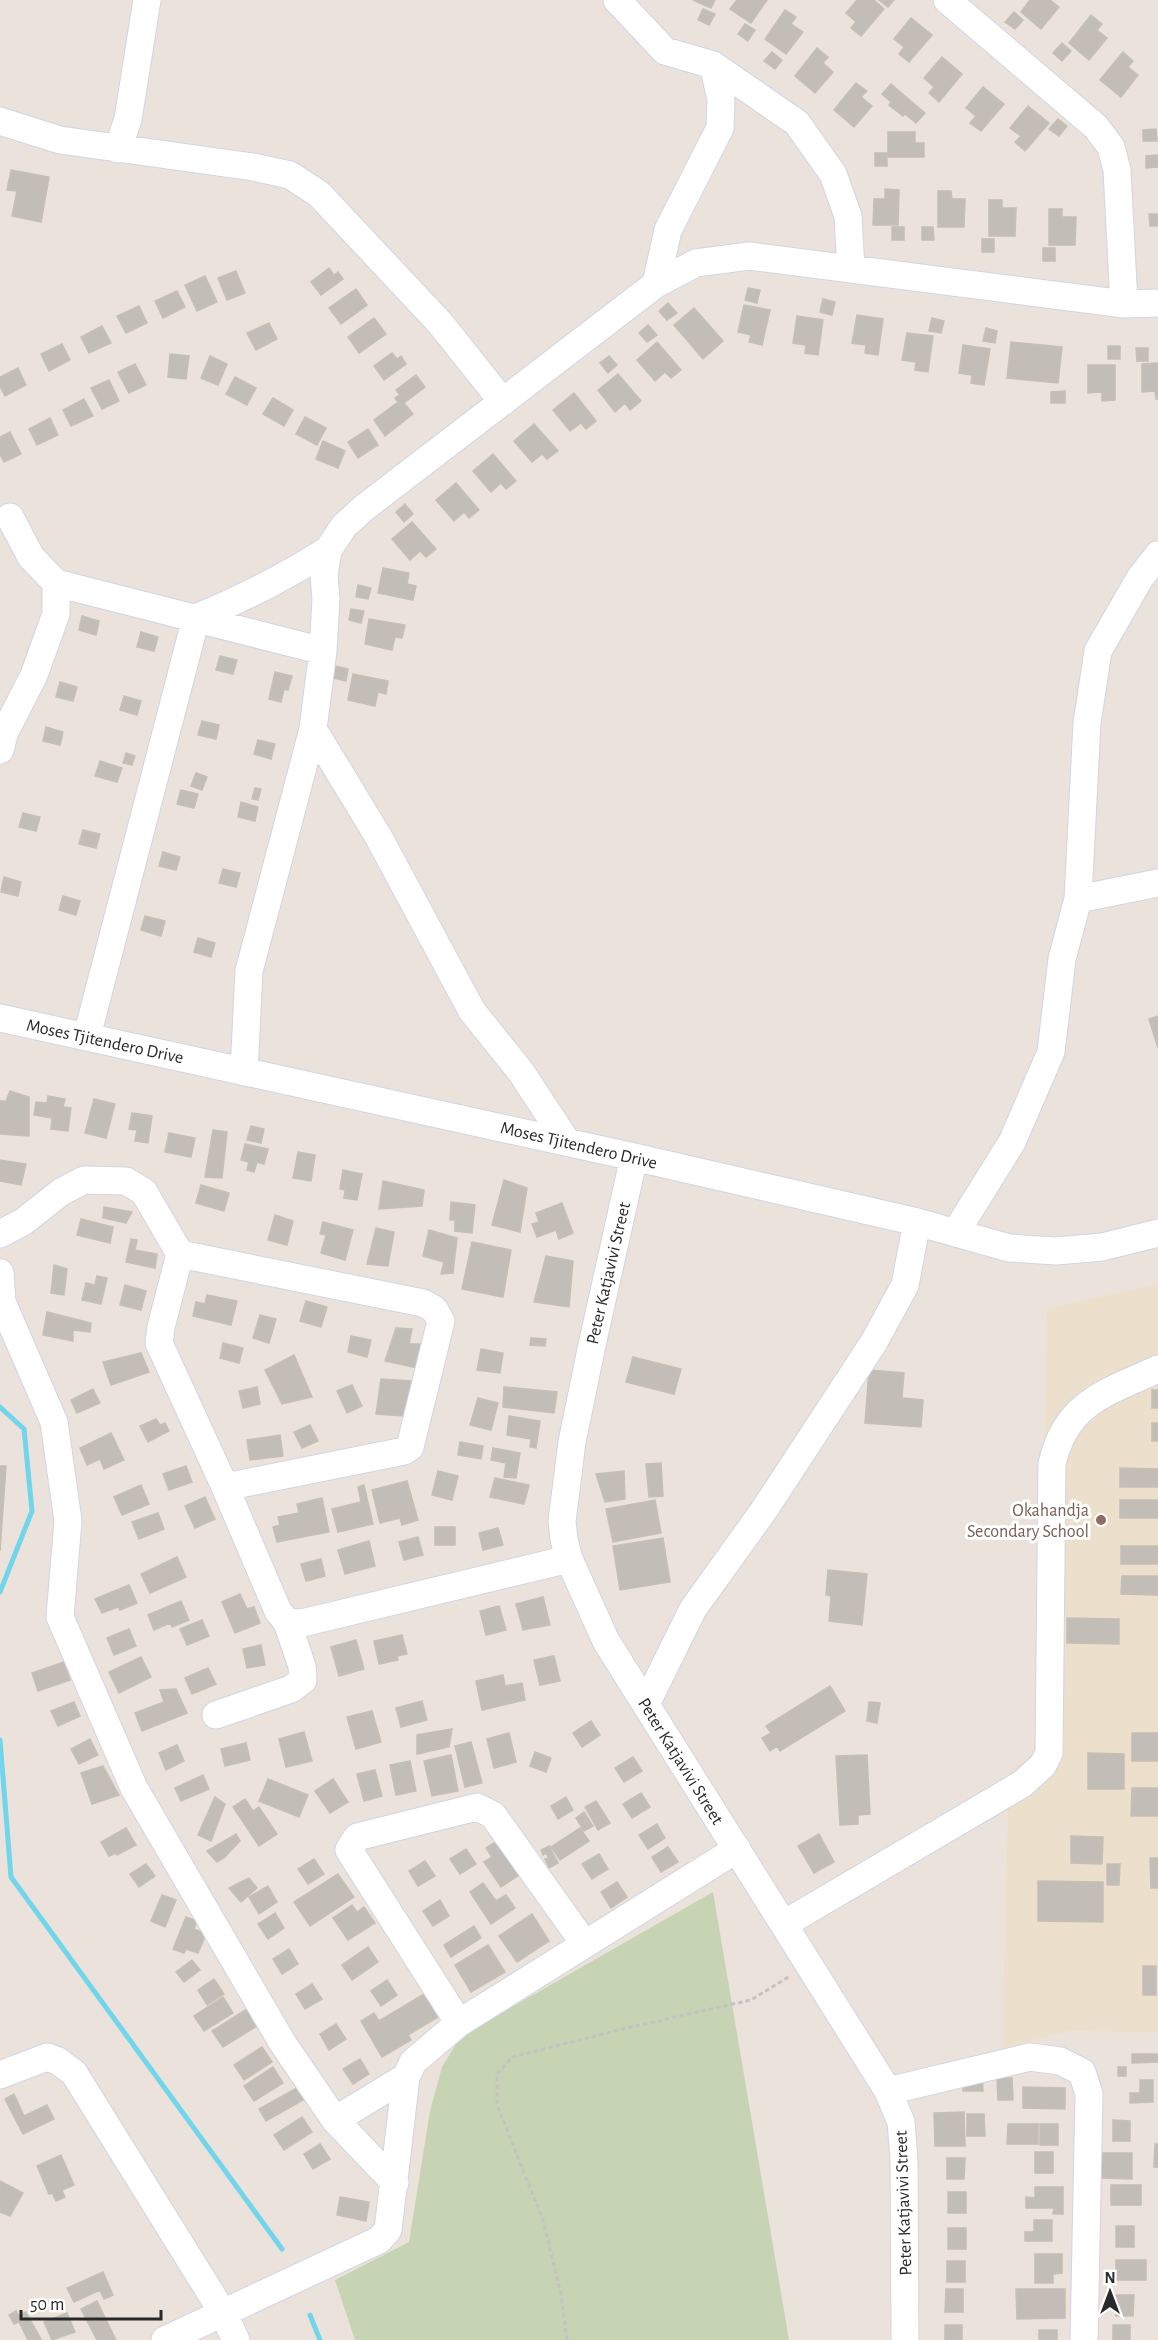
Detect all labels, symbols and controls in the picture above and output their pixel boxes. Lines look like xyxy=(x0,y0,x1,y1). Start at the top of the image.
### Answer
street label: Moses Tjitendero Drive xyxy=(25,1017,185,1067)
street label: Moses Tjitendero Drive xyxy=(499,1119,659,1173)
street label: Peter Katjavivi Street xyxy=(584,1200,634,1346)
place label: Okahandja Secondary School xyxy=(967,1502,1089,1541)
marker: Okahandja Secondary School xyxy=(1094,1513,1108,1527)
street label: Peter Katjavivi Street xyxy=(634,1695,726,1828)
street label: Peter Katjavivi Street xyxy=(892,2130,916,2276)
north arrow xyxy=(1080,2262,1140,2322)
text: N xyxy=(1104,2270,1116,2286)
scale bar xyxy=(21,2283,160,2321)
text: 50 m xyxy=(30,2296,64,2314)

